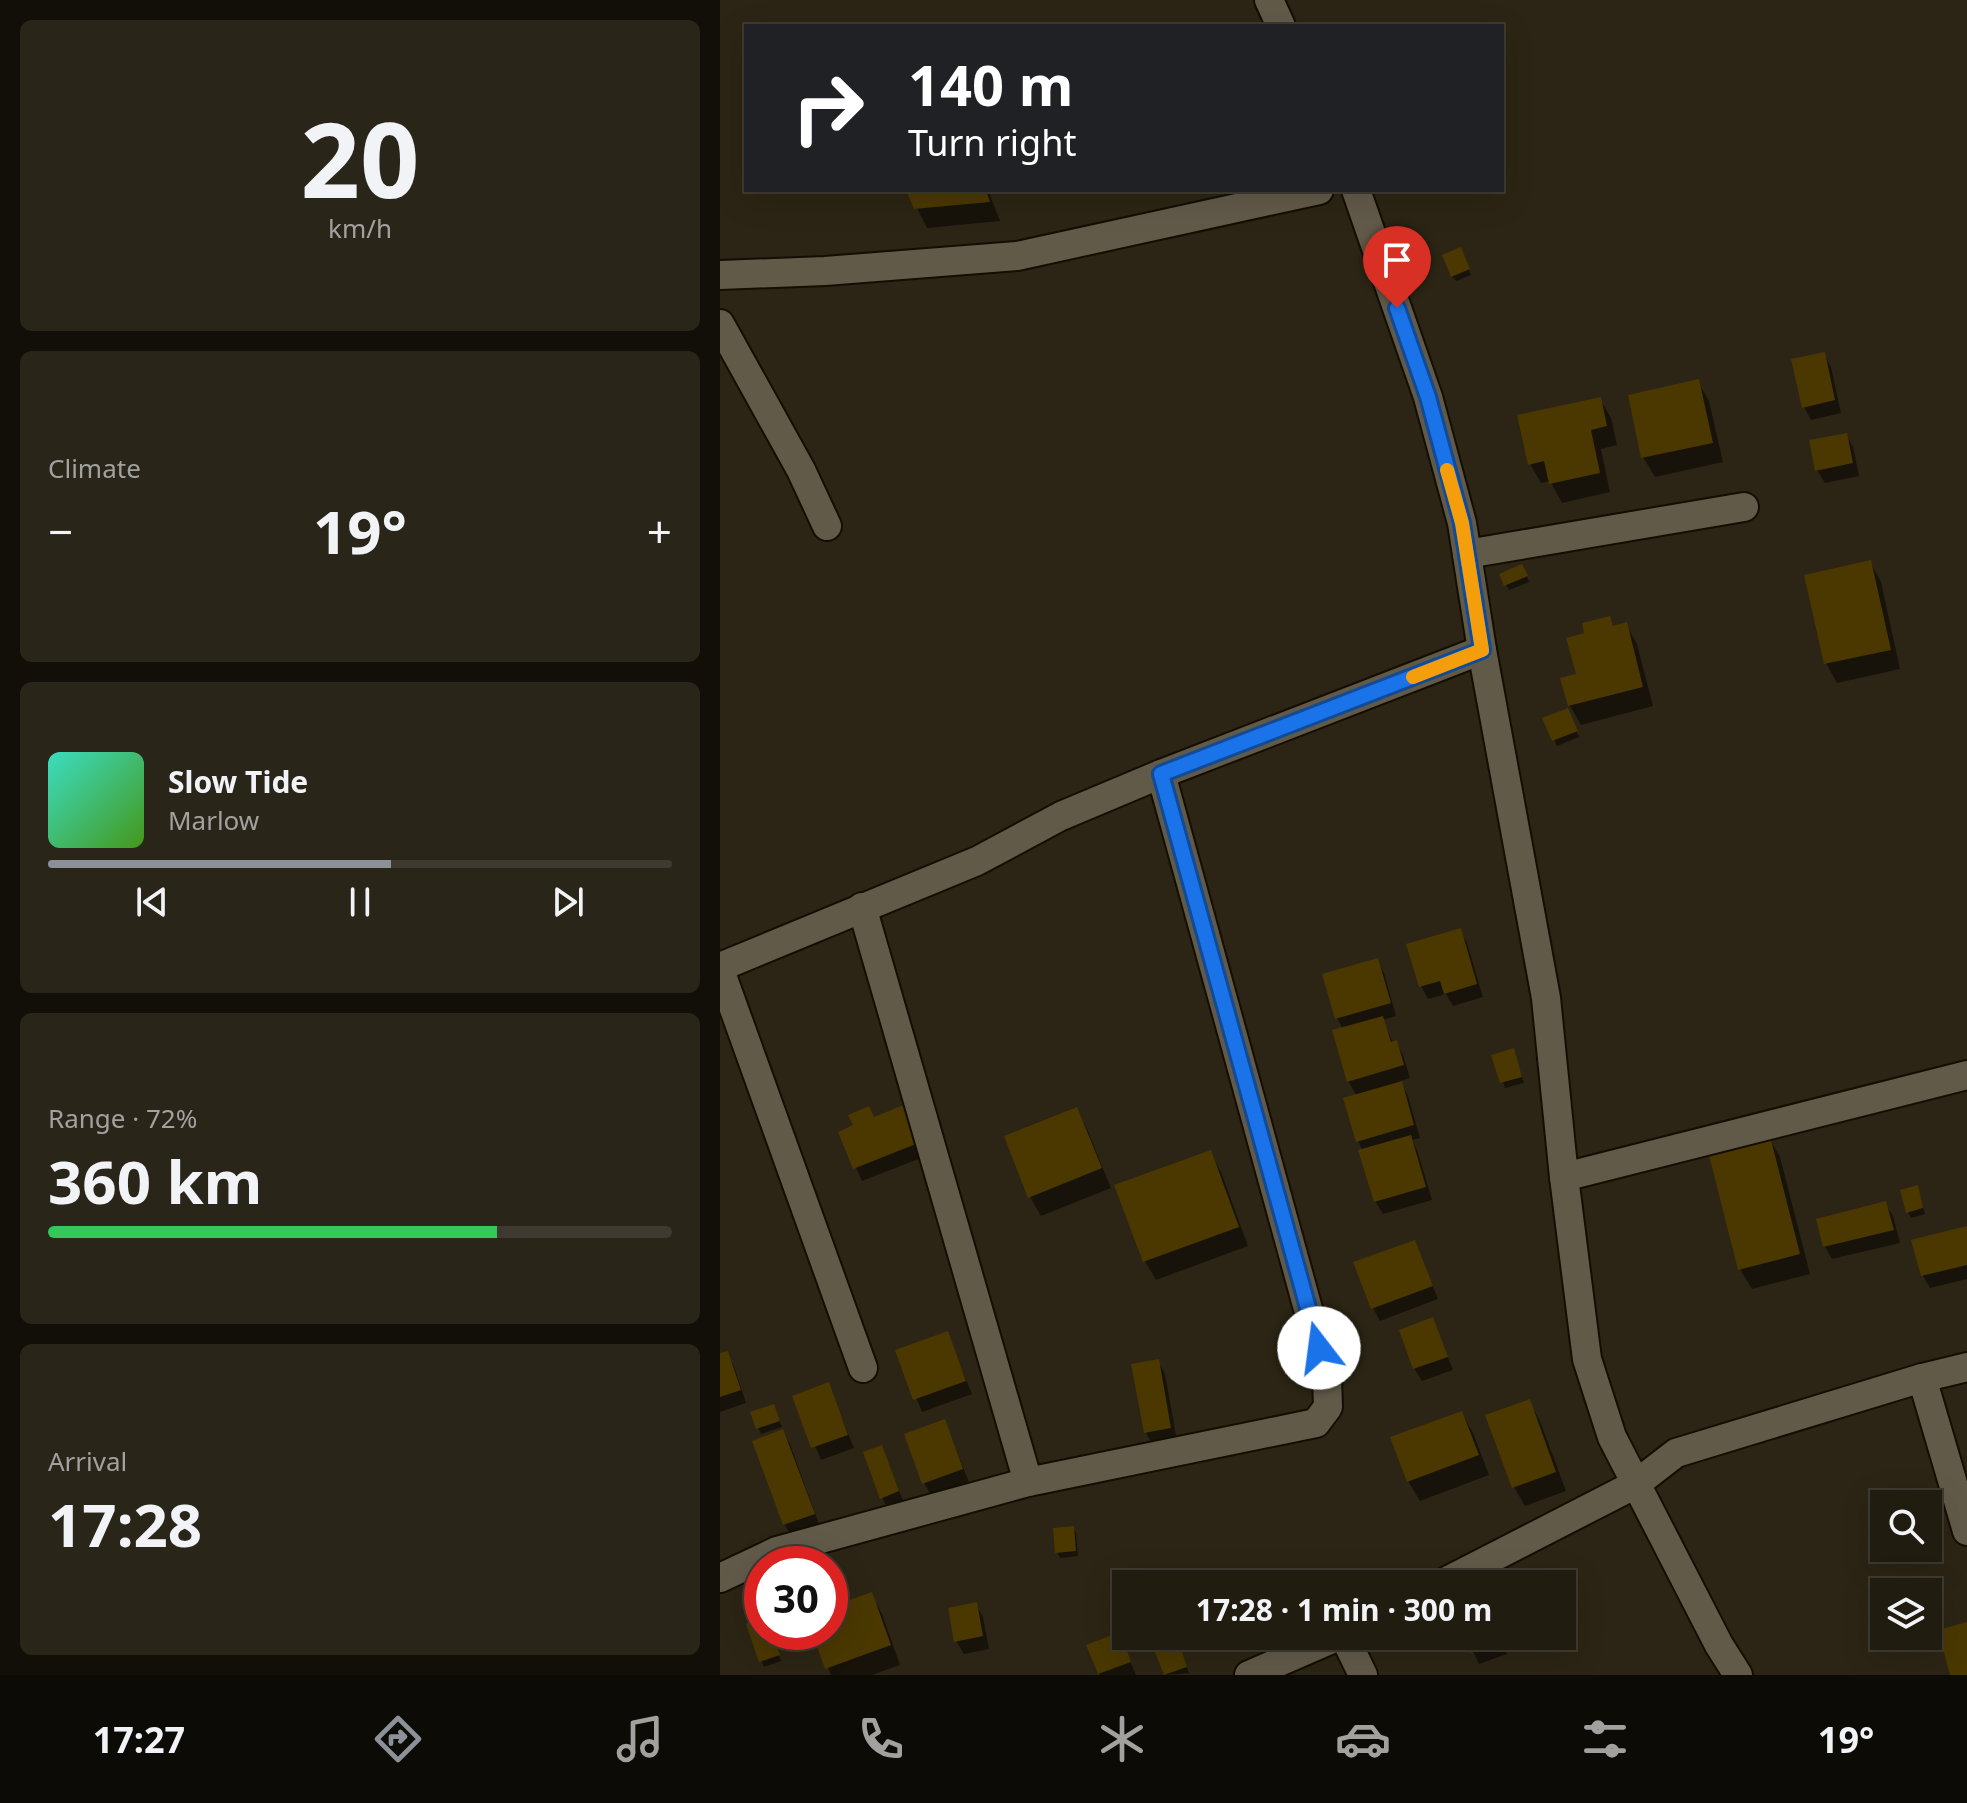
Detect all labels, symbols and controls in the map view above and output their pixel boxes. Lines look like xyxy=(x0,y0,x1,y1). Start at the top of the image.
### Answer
text: 140 m xyxy=(908,46,1073,122)
icon: right xyxy=(776,56,880,160)
text: 20 xyxy=(301,87,419,228)
text: Turn right xyxy=(908,118,1076,167)
text: km/h xyxy=(328,210,392,246)
pin xyxy=(1363,226,1431,308)
icon: arrive xyxy=(1375,238,1419,282)
text: Climate xyxy=(48,450,141,486)
text: 19° xyxy=(313,490,407,572)
text: − xyxy=(48,501,73,561)
text: + xyxy=(647,501,672,561)
text: Slow Tide xyxy=(168,761,308,802)
text: Marlow xyxy=(168,802,259,838)
icon: previous xyxy=(130,880,174,924)
icon: pause xyxy=(338,880,382,924)
icon: next xyxy=(546,880,590,924)
text: Range · 72% xyxy=(48,1100,197,1136)
text: 360 km xyxy=(48,1140,262,1222)
position arrow xyxy=(1277,1306,1361,1390)
text: Arrival xyxy=(48,1443,127,1479)
text: 17:28 xyxy=(48,1483,202,1565)
map controls xyxy=(1870,1490,1942,1650)
button: search xyxy=(1870,1490,1942,1562)
speed limit sign: 30 xyxy=(744,1546,848,1650)
button: layers xyxy=(1870,1578,1942,1650)
text: 17:28 · 1 min · 300 m xyxy=(1196,1589,1492,1630)
icon: directions xyxy=(370,1711,426,1767)
icon: music xyxy=(612,1711,668,1767)
icon: phone xyxy=(853,1711,909,1767)
icon: climate xyxy=(1094,1711,1150,1767)
icon: car xyxy=(1335,1711,1391,1767)
icon: filters xyxy=(1577,1711,1633,1767)
text: 17:27 xyxy=(93,1715,185,1764)
text: 19° xyxy=(1818,1715,1874,1764)

